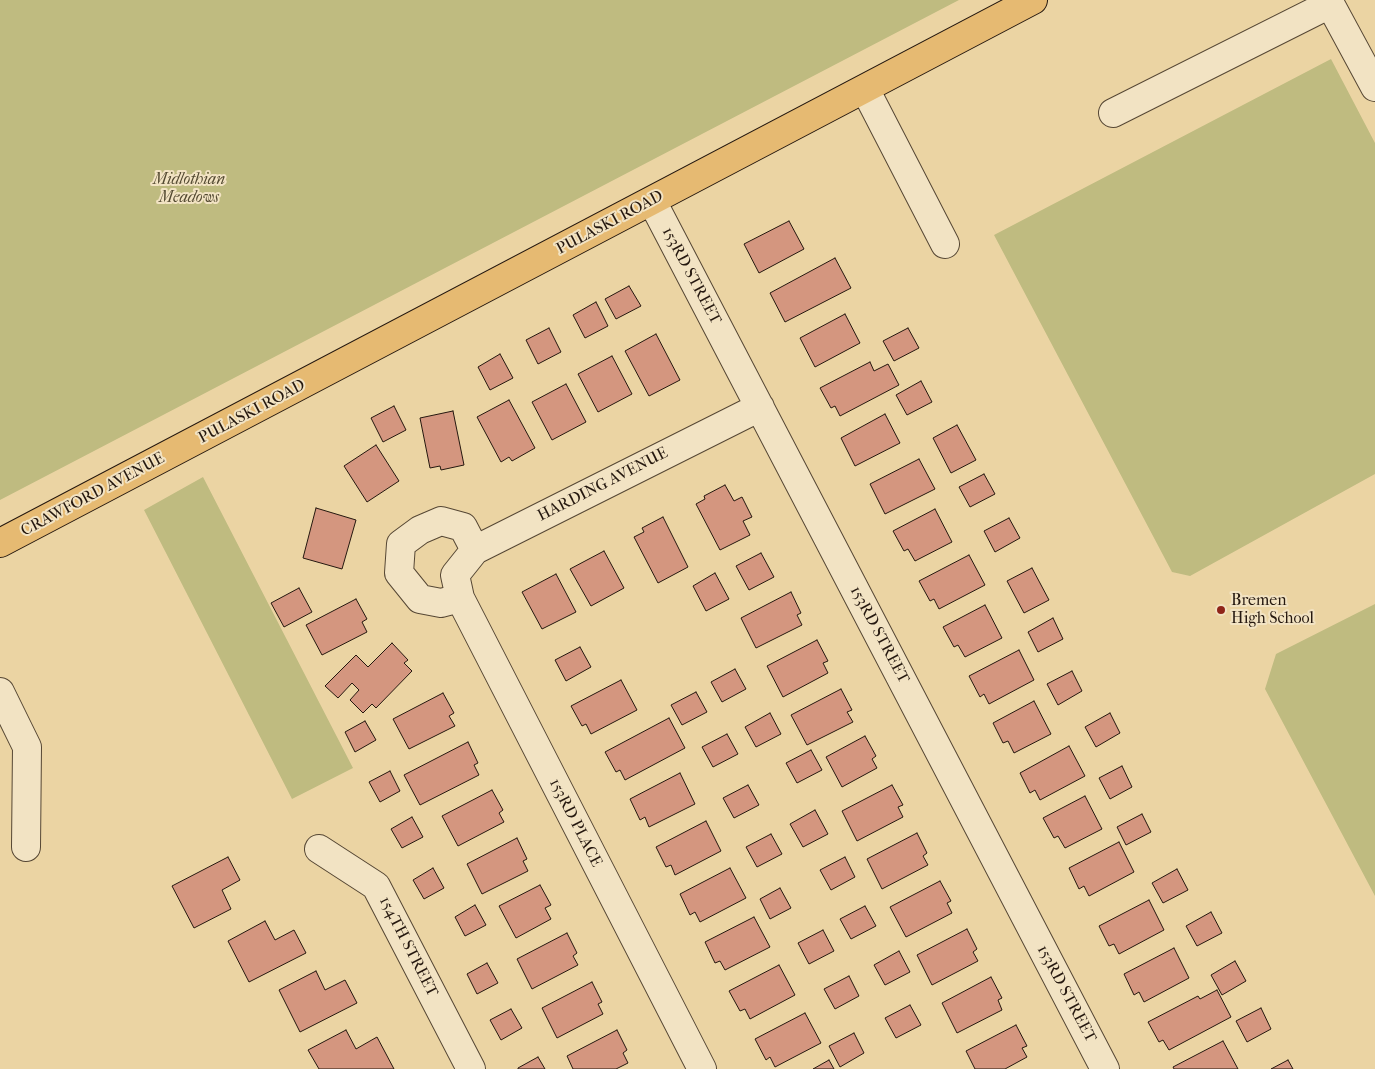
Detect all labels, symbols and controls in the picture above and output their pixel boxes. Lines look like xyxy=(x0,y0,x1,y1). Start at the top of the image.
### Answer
park label: Midlothian Meadows xyxy=(153,170,225,208)
street label: PULASKI ROAD xyxy=(553,187,667,259)
street label: 153RD STREET xyxy=(657,224,725,328)
street label: PULASKI ROAD xyxy=(195,376,309,448)
street label: HARDING AVENUE xyxy=(535,444,671,526)
street label: CRAWFORD AVENUE xyxy=(18,449,168,541)
street label: 153RD STREET xyxy=(845,583,913,687)
place label: Bremen High School xyxy=(1231,591,1314,629)
marker: Bremen High School xyxy=(1215,604,1227,616)
street label: 153RD PLACE xyxy=(545,776,605,870)
street label: 154TH STREET xyxy=(375,894,441,1000)
street label: 153RD STREET xyxy=(1032,942,1100,1046)

